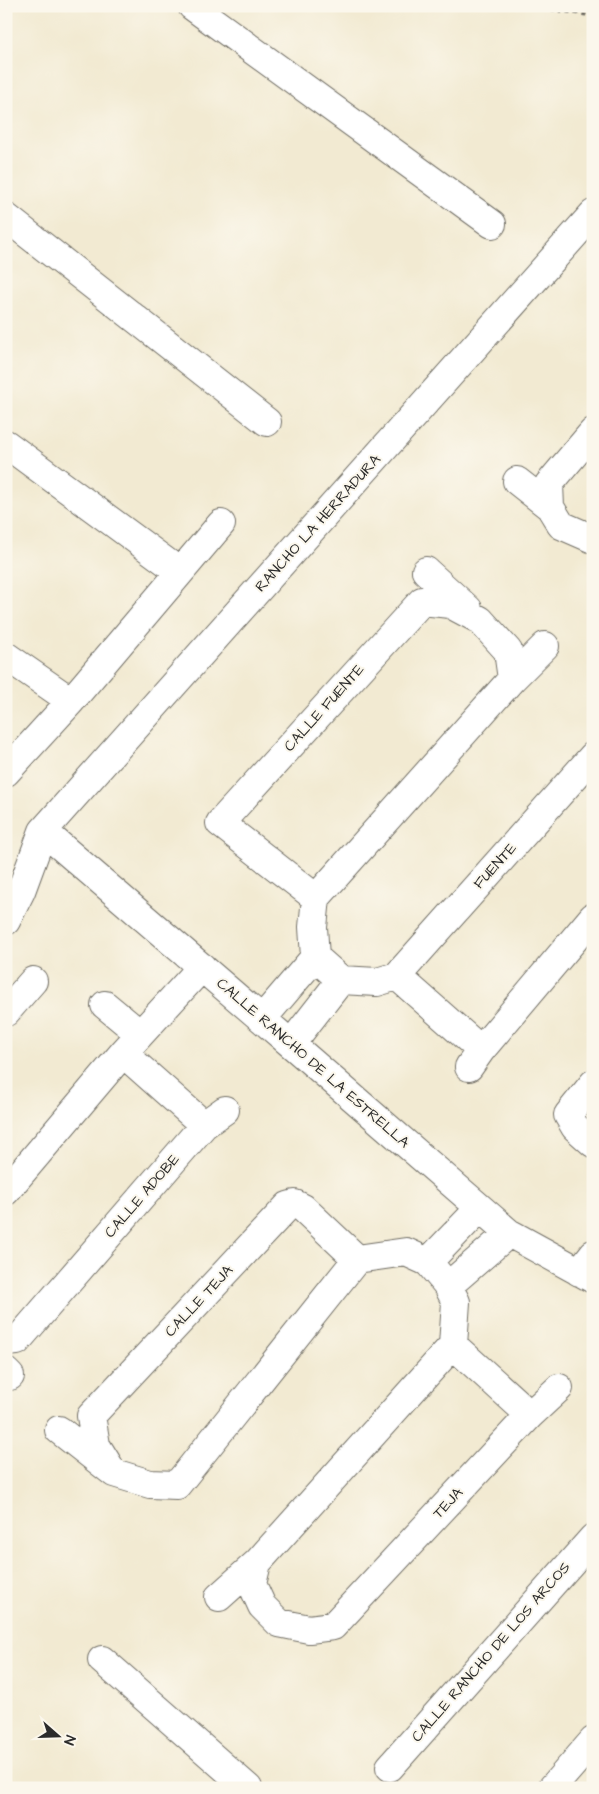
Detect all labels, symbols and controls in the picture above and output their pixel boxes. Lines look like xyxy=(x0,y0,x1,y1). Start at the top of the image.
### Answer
street label: RANCHO LA HERRADURA xyxy=(250,449,386,596)
street label: CALLE FUENTE xyxy=(279,660,369,756)
street label: FUENTE xyxy=(469,838,521,894)
street label: CALLE RANCHO DE LA ESTRELLA xyxy=(212,973,414,1153)
street label: CALLE ADOBE xyxy=(100,1149,184,1242)
street label: CALLE TEJA xyxy=(160,1260,238,1342)
street label: TEJA xyxy=(428,1482,468,1523)
street label: CALLE RANCHO DE LOS ARCOS xyxy=(407,1557,575,1747)
north arrow xyxy=(32,1712,82,1762)
text: N xyxy=(58,1733,80,1748)

